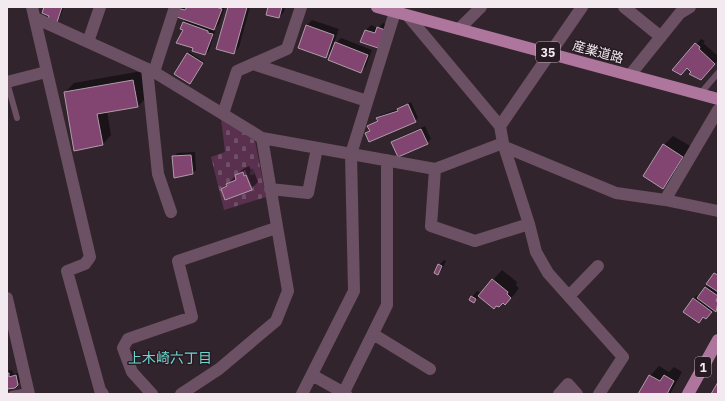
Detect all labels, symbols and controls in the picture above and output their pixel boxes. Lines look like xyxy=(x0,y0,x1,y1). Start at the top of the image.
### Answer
street label: 産業道路 xyxy=(571,37,625,67)
road number: 35 xyxy=(536,42,560,62)
district label: 上木崎六丁目 xyxy=(128,349,212,367)
road number: 1 xyxy=(695,357,711,377)

